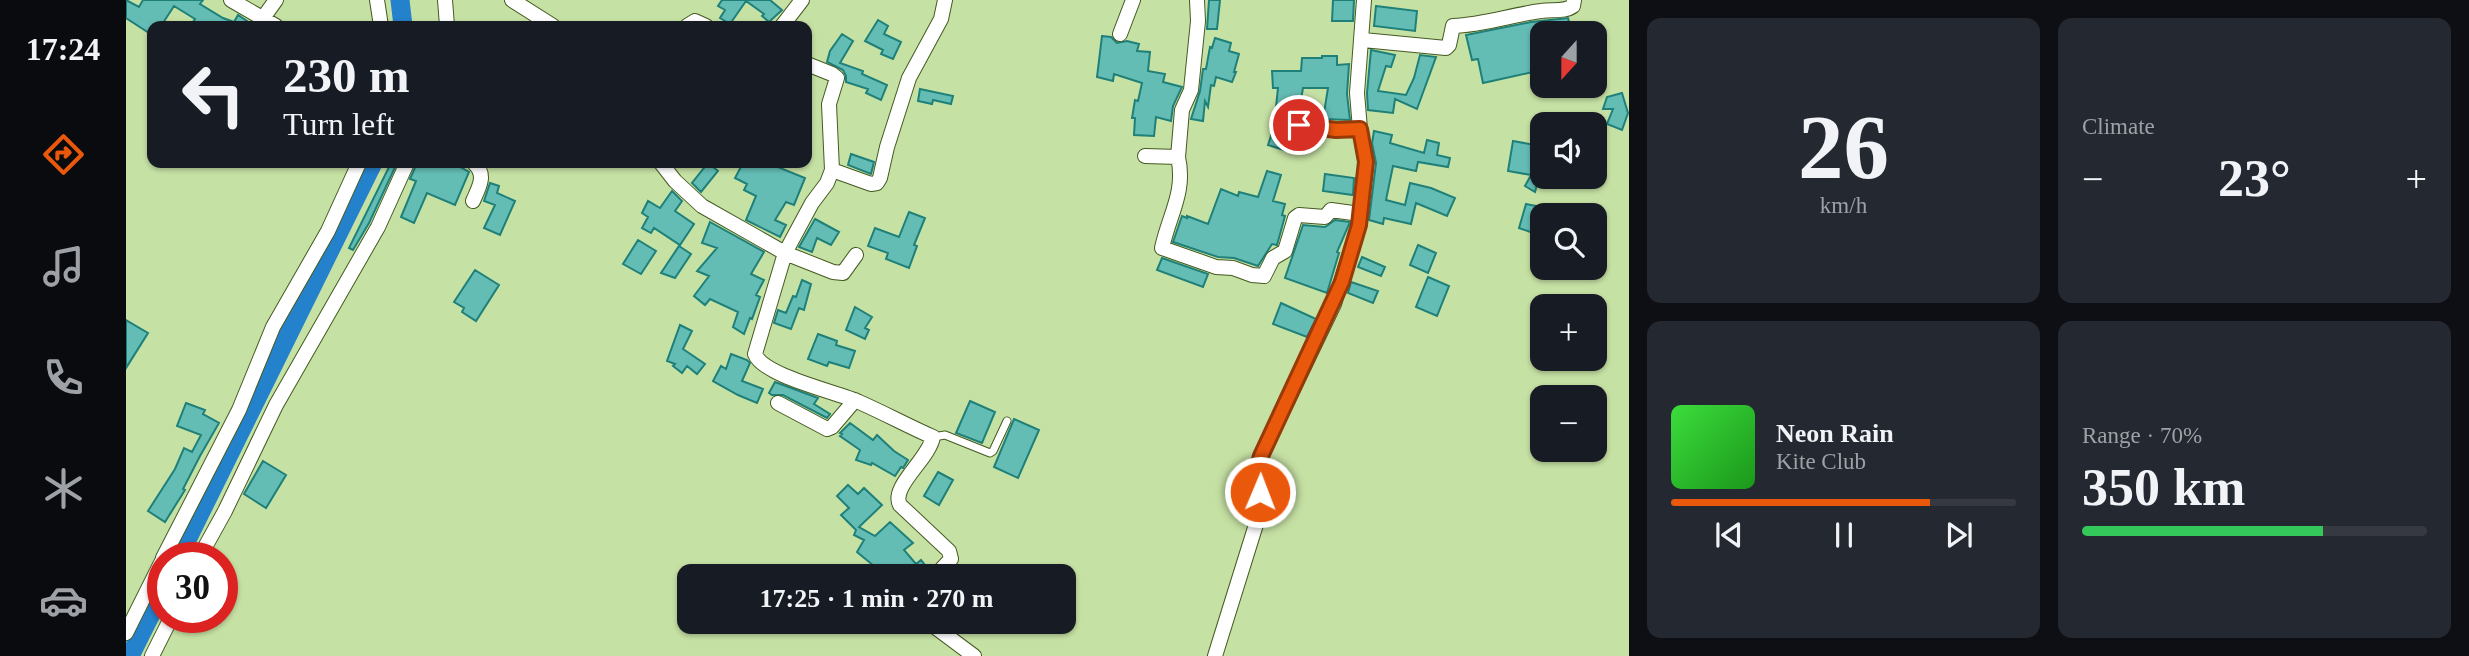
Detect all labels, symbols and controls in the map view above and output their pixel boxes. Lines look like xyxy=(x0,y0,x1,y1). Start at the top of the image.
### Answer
north arrow xyxy=(1530,21,1606,98)
map controls xyxy=(1530,21,1607,462)
text: 17:24 xyxy=(26,31,100,67)
text: 230 m xyxy=(283,48,410,103)
icon: left xyxy=(168,49,259,140)
pin xyxy=(1269,95,1329,155)
text: 26 xyxy=(1798,97,1889,198)
text: Turn left xyxy=(283,106,395,142)
icon: arrive xyxy=(1280,106,1318,144)
button: sound xyxy=(1530,112,1607,189)
text: Climate xyxy=(2082,114,2155,139)
icon: directions xyxy=(39,130,88,179)
text: 23° xyxy=(2218,150,2291,207)
text: − xyxy=(2082,158,2103,200)
text: + xyxy=(2406,158,2427,200)
text: km/h xyxy=(1820,193,1867,218)
button: search xyxy=(1530,203,1607,280)
icon: music xyxy=(39,242,88,291)
button: + xyxy=(1530,294,1607,371)
icon: phone xyxy=(39,353,88,402)
button: − xyxy=(1530,385,1607,462)
text: Neon Rain xyxy=(1776,419,1894,448)
text: Range · 70% xyxy=(2082,423,2202,448)
text: Kite Club xyxy=(1776,449,1866,474)
position arrow xyxy=(1223,455,1297,529)
text: 350 km xyxy=(2082,459,2245,516)
icon: climate xyxy=(39,464,88,513)
icon: previous xyxy=(1710,516,1748,554)
icon: pause xyxy=(1825,516,1863,554)
icon: next xyxy=(1940,516,1978,554)
speed limit sign: 30 xyxy=(147,542,238,633)
icon: car xyxy=(39,576,88,625)
text: 17:25 · 1 min · 270 m xyxy=(760,584,994,613)

